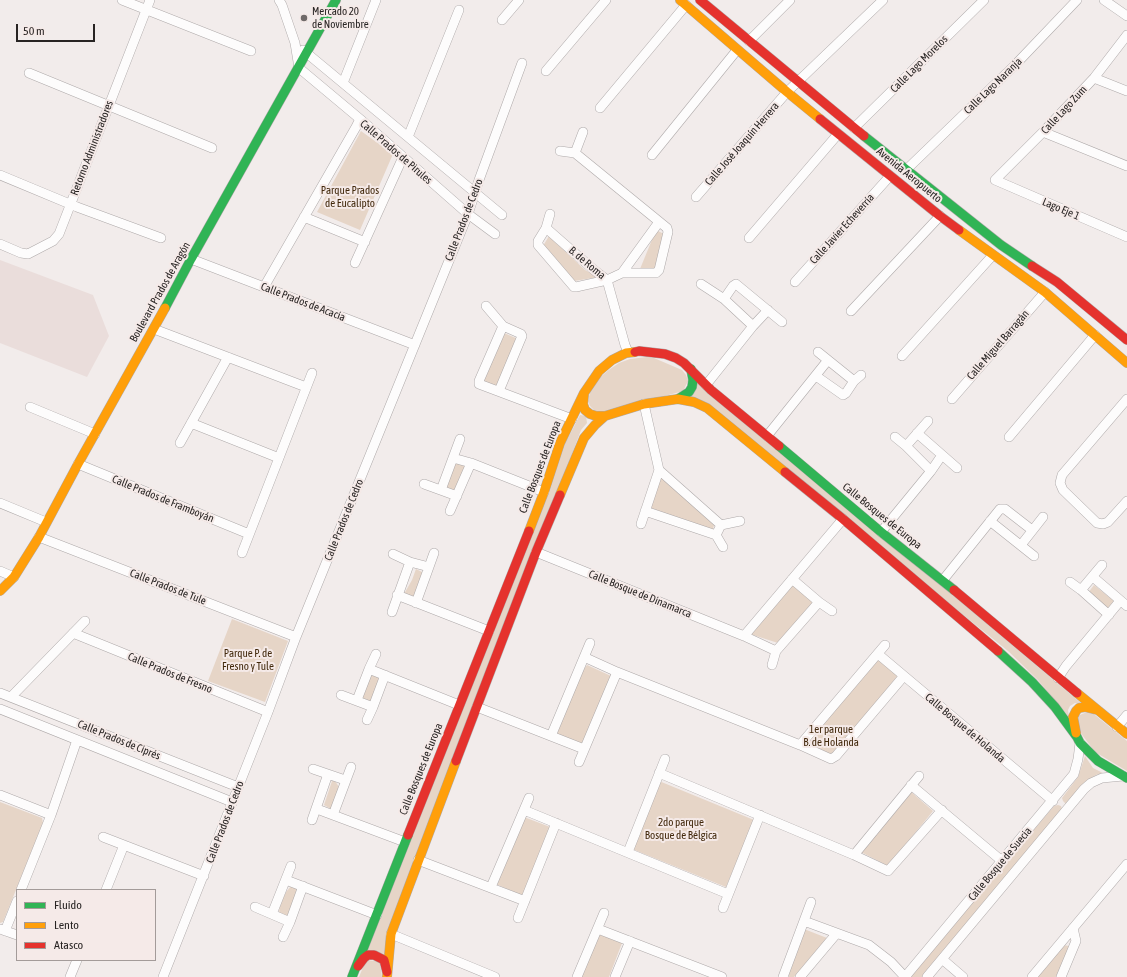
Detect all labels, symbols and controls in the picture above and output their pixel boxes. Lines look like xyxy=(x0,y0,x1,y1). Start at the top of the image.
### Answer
place label: Mercado 20 de Noviembre xyxy=(312,5,369,31)
marker: Mercado 20 de Noviembre xyxy=(299,13,309,23)
scale bar xyxy=(18,16,97,42)
text: 50 m xyxy=(23,24,45,38)
street label: Calle Lago Morelos xyxy=(888,33,950,95)
street label: Calle Lago Naranja xyxy=(961,55,1025,117)
street label: Calle Lago Zum xyxy=(1038,83,1090,137)
street label: Retorno Administradores xyxy=(68,99,116,197)
street label: Calle José Joaquín Herrera xyxy=(702,100,782,188)
street label: Calle Prados de Pirules xyxy=(357,117,435,187)
street label: Avenida Aeropuerto xyxy=(874,145,944,205)
street label: Calle Prados de Cedro xyxy=(442,177,486,263)
park label: Parque Prados de Eucalipto xyxy=(321,184,379,210)
street label: Calle Javier Echeverría xyxy=(807,191,877,267)
street label: Lago Eje 1 xyxy=(1040,195,1082,223)
street label: Boulevard Prados de Aragón xyxy=(127,240,193,344)
street label: B. de Roma xyxy=(566,244,608,282)
street label: Calle Prados de Acacia xyxy=(259,280,347,324)
street label: Calle Miguel Barragán xyxy=(964,307,1032,383)
street label: Calle Bosques de Europa xyxy=(516,419,564,515)
street label: Calle Prados de Framboyán xyxy=(110,473,216,525)
street label: Calle Prados de Cedro xyxy=(322,477,366,563)
street label: Calle Bosques de Europa xyxy=(840,480,924,552)
street label: Calle Prados de Tule xyxy=(128,566,208,608)
street label: Calle Bosque de Dinamarca xyxy=(587,567,693,621)
park label: Parque P. de Fresno y Tule xyxy=(222,647,274,673)
street label: Calle Prados de Fresno xyxy=(126,650,214,696)
street label: Calle Bosque de Holanda xyxy=(922,691,1008,765)
street label: Calle Prados de Ciprés xyxy=(76,717,162,763)
street label: Calle Bosques de Europa xyxy=(397,721,445,817)
park label: 1er parque B. de Holanda xyxy=(803,723,859,749)
street label: Calle Prados de Cedro xyxy=(203,779,247,865)
park label: 2do parque Bosque de Bélgica xyxy=(645,816,717,842)
street label: Calle Bosque de Suecia xyxy=(965,825,1035,903)
legend xyxy=(16,889,156,961)
text: Fluido xyxy=(54,898,82,912)
text: Lento xyxy=(54,918,79,932)
text: Atasco xyxy=(54,938,83,952)

